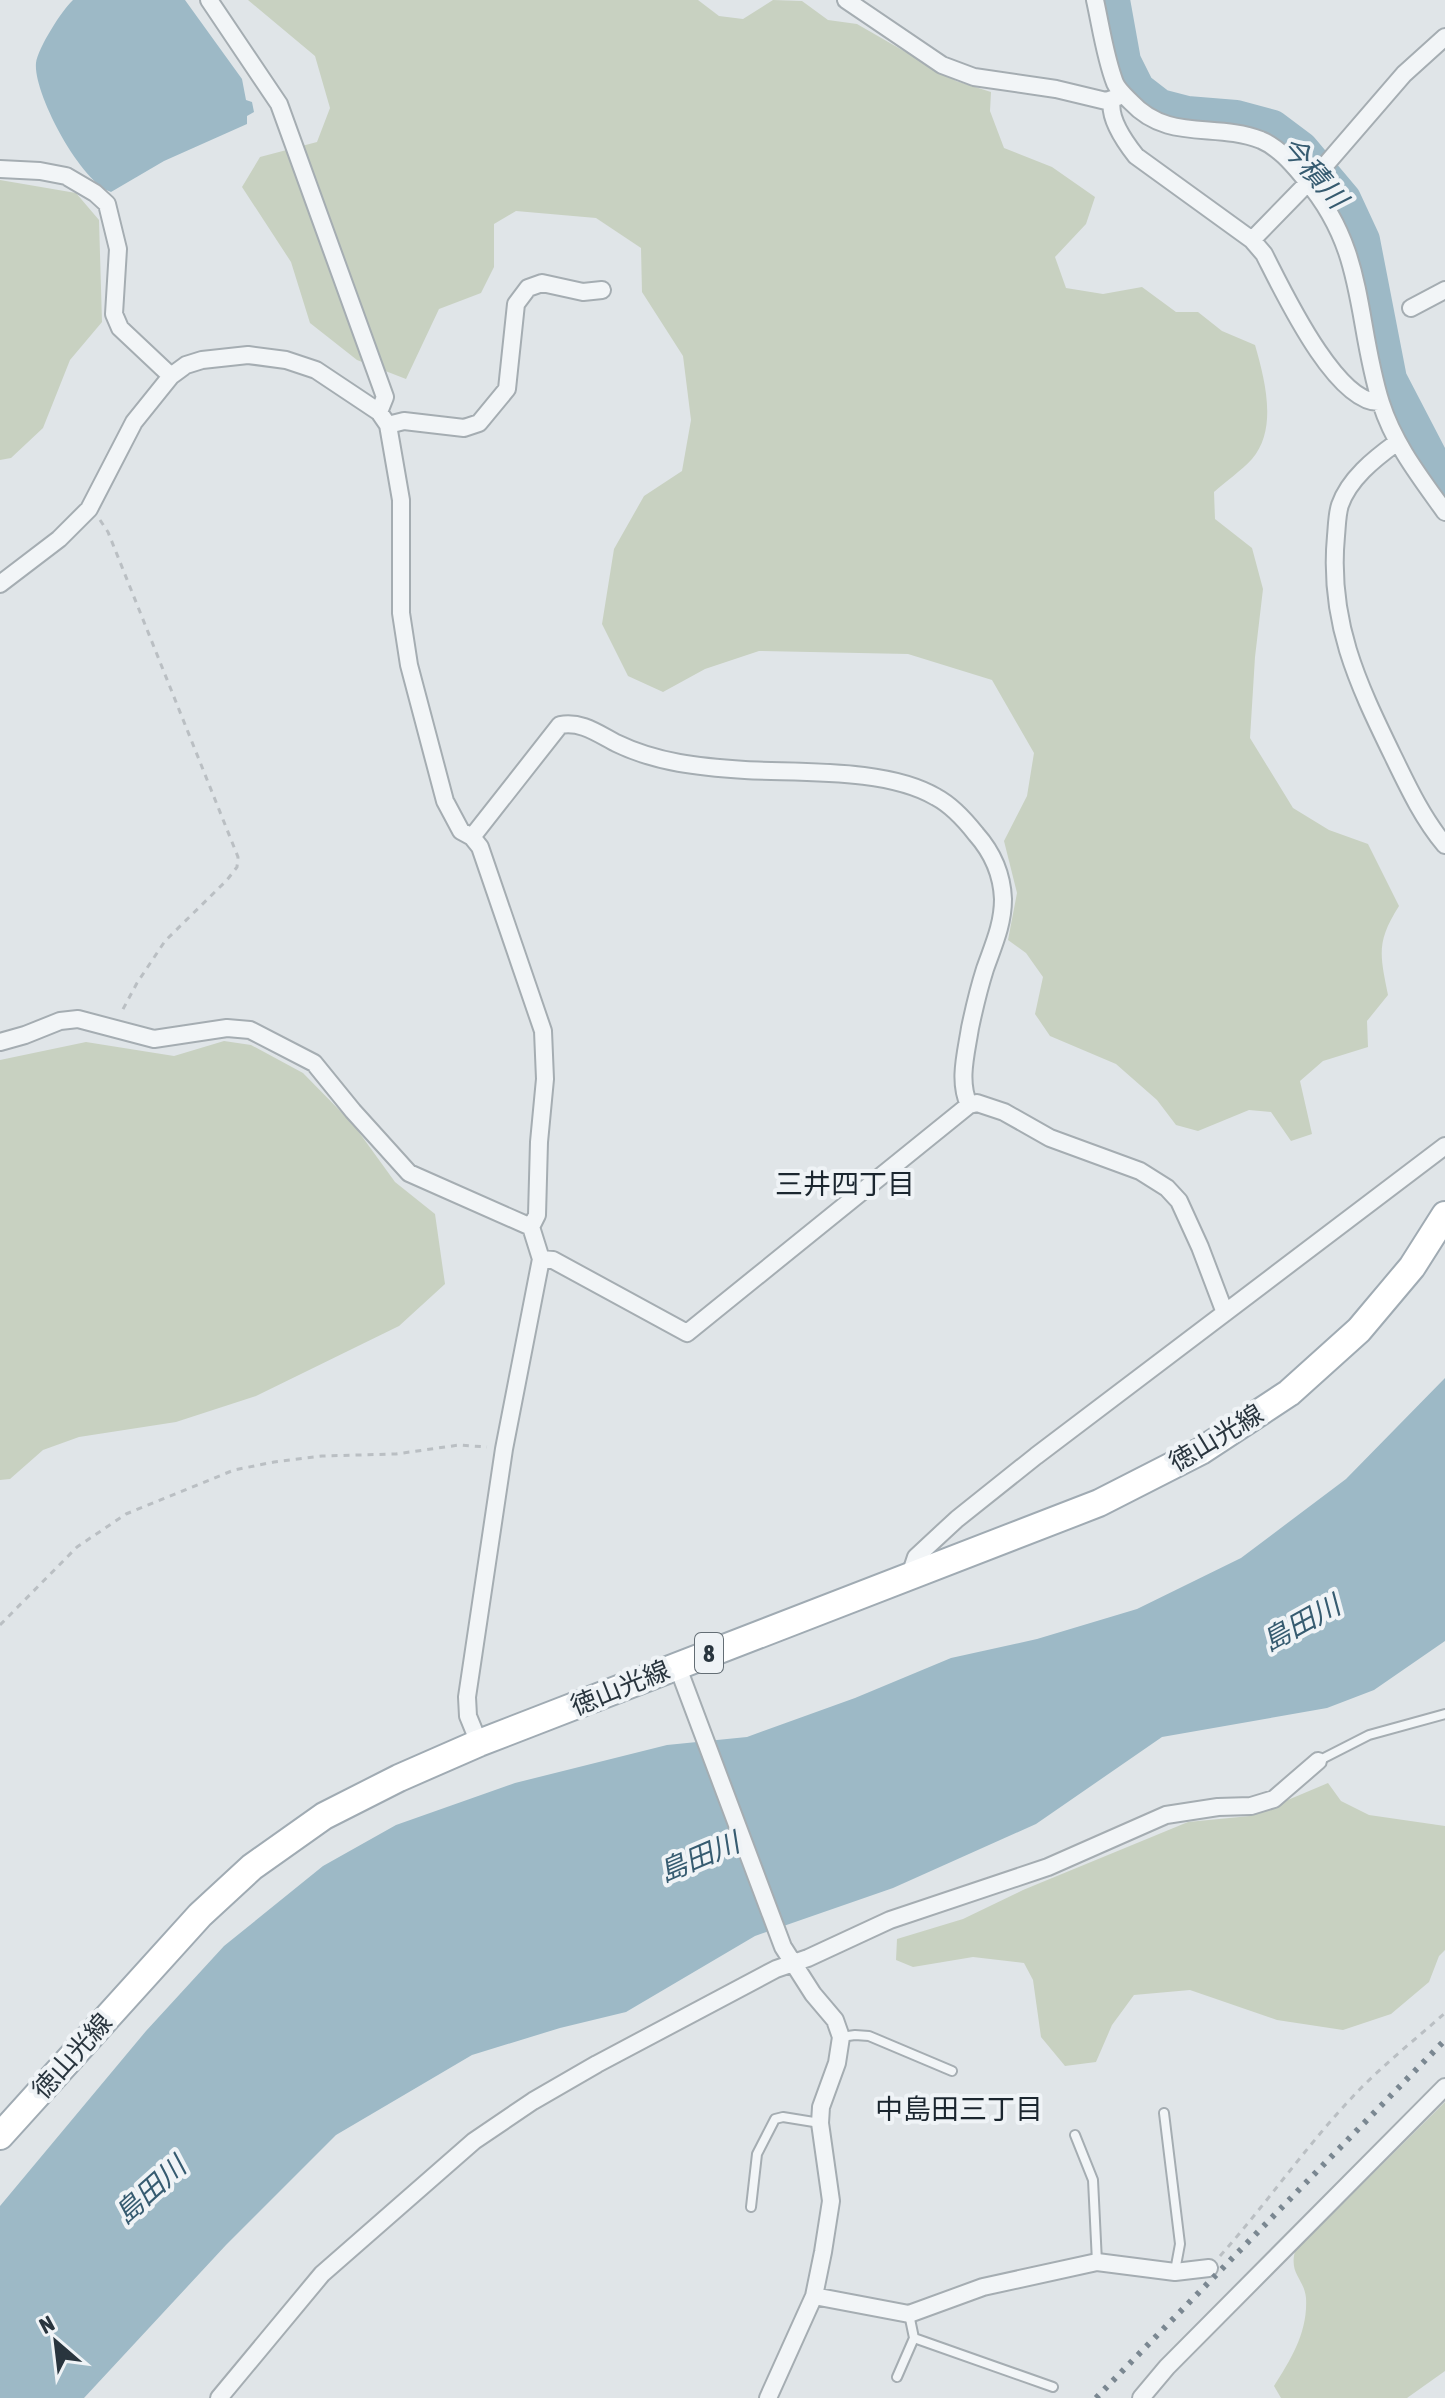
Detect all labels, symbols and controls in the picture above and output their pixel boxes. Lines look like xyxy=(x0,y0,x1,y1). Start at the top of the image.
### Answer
water label: 今積川 xyxy=(1274,130,1356,216)
district label: 三井四丁目 xyxy=(775,1168,915,1200)
street label: 徳山光線 xyxy=(1164,1398,1268,1478)
water label: 島田川 xyxy=(1257,1587,1348,1657)
road number: 8 xyxy=(695,1633,723,1673)
street label: 徳山光線 xyxy=(566,1655,674,1721)
water label: 島田川 xyxy=(654,1825,747,1888)
street label: 徳山光線 xyxy=(26,2007,118,2105)
district label: 中島田三丁目 xyxy=(875,2093,1043,2125)
water label: 島田川 xyxy=(108,2148,194,2230)
north arrow xyxy=(16,2302,96,2382)
text: N xyxy=(35,2310,58,2339)

